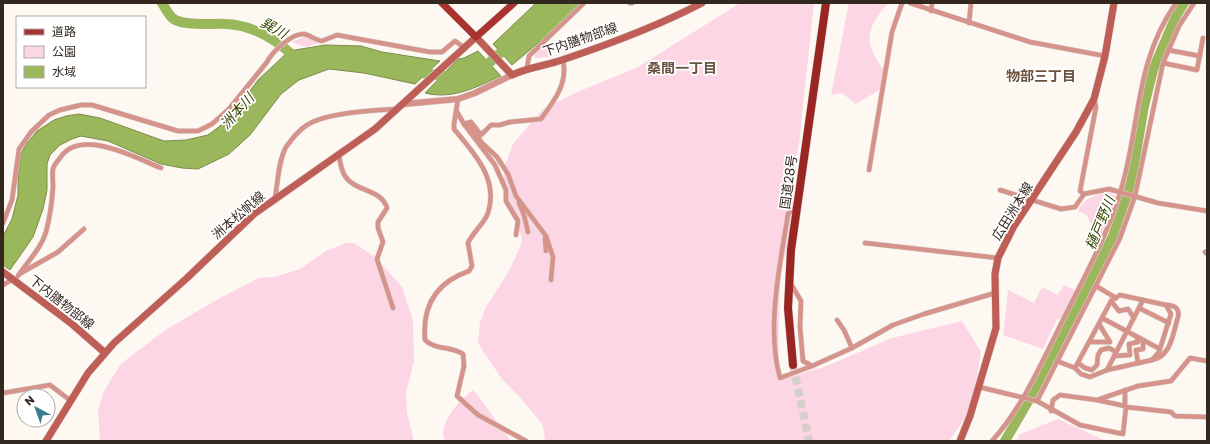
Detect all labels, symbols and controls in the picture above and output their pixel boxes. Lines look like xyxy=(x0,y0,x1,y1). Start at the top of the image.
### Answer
water label: 巽川 xyxy=(257,12,293,45)
legend xyxy=(16,16,146,88)
street label: 下内膳物部線 xyxy=(540,18,620,61)
text: 道路 xyxy=(52,23,76,40)
text: 公園 xyxy=(52,43,76,60)
district label: 桑間一丁目 xyxy=(647,58,717,78)
text: 水域 xyxy=(52,63,76,80)
district label: 物部三丁目 xyxy=(1006,66,1076,86)
water label: 洲本川 xyxy=(216,87,260,133)
street label: 国道28号 xyxy=(775,154,802,210)
street label: 広田洲本線 xyxy=(987,179,1038,244)
street label: 洲本松帆線 xyxy=(208,187,269,244)
water label: 樋戸野川 xyxy=(1080,191,1121,253)
street label: 下内膳物部線 xyxy=(25,271,98,334)
north arrow xyxy=(16,388,56,428)
text: N xyxy=(21,392,38,409)

